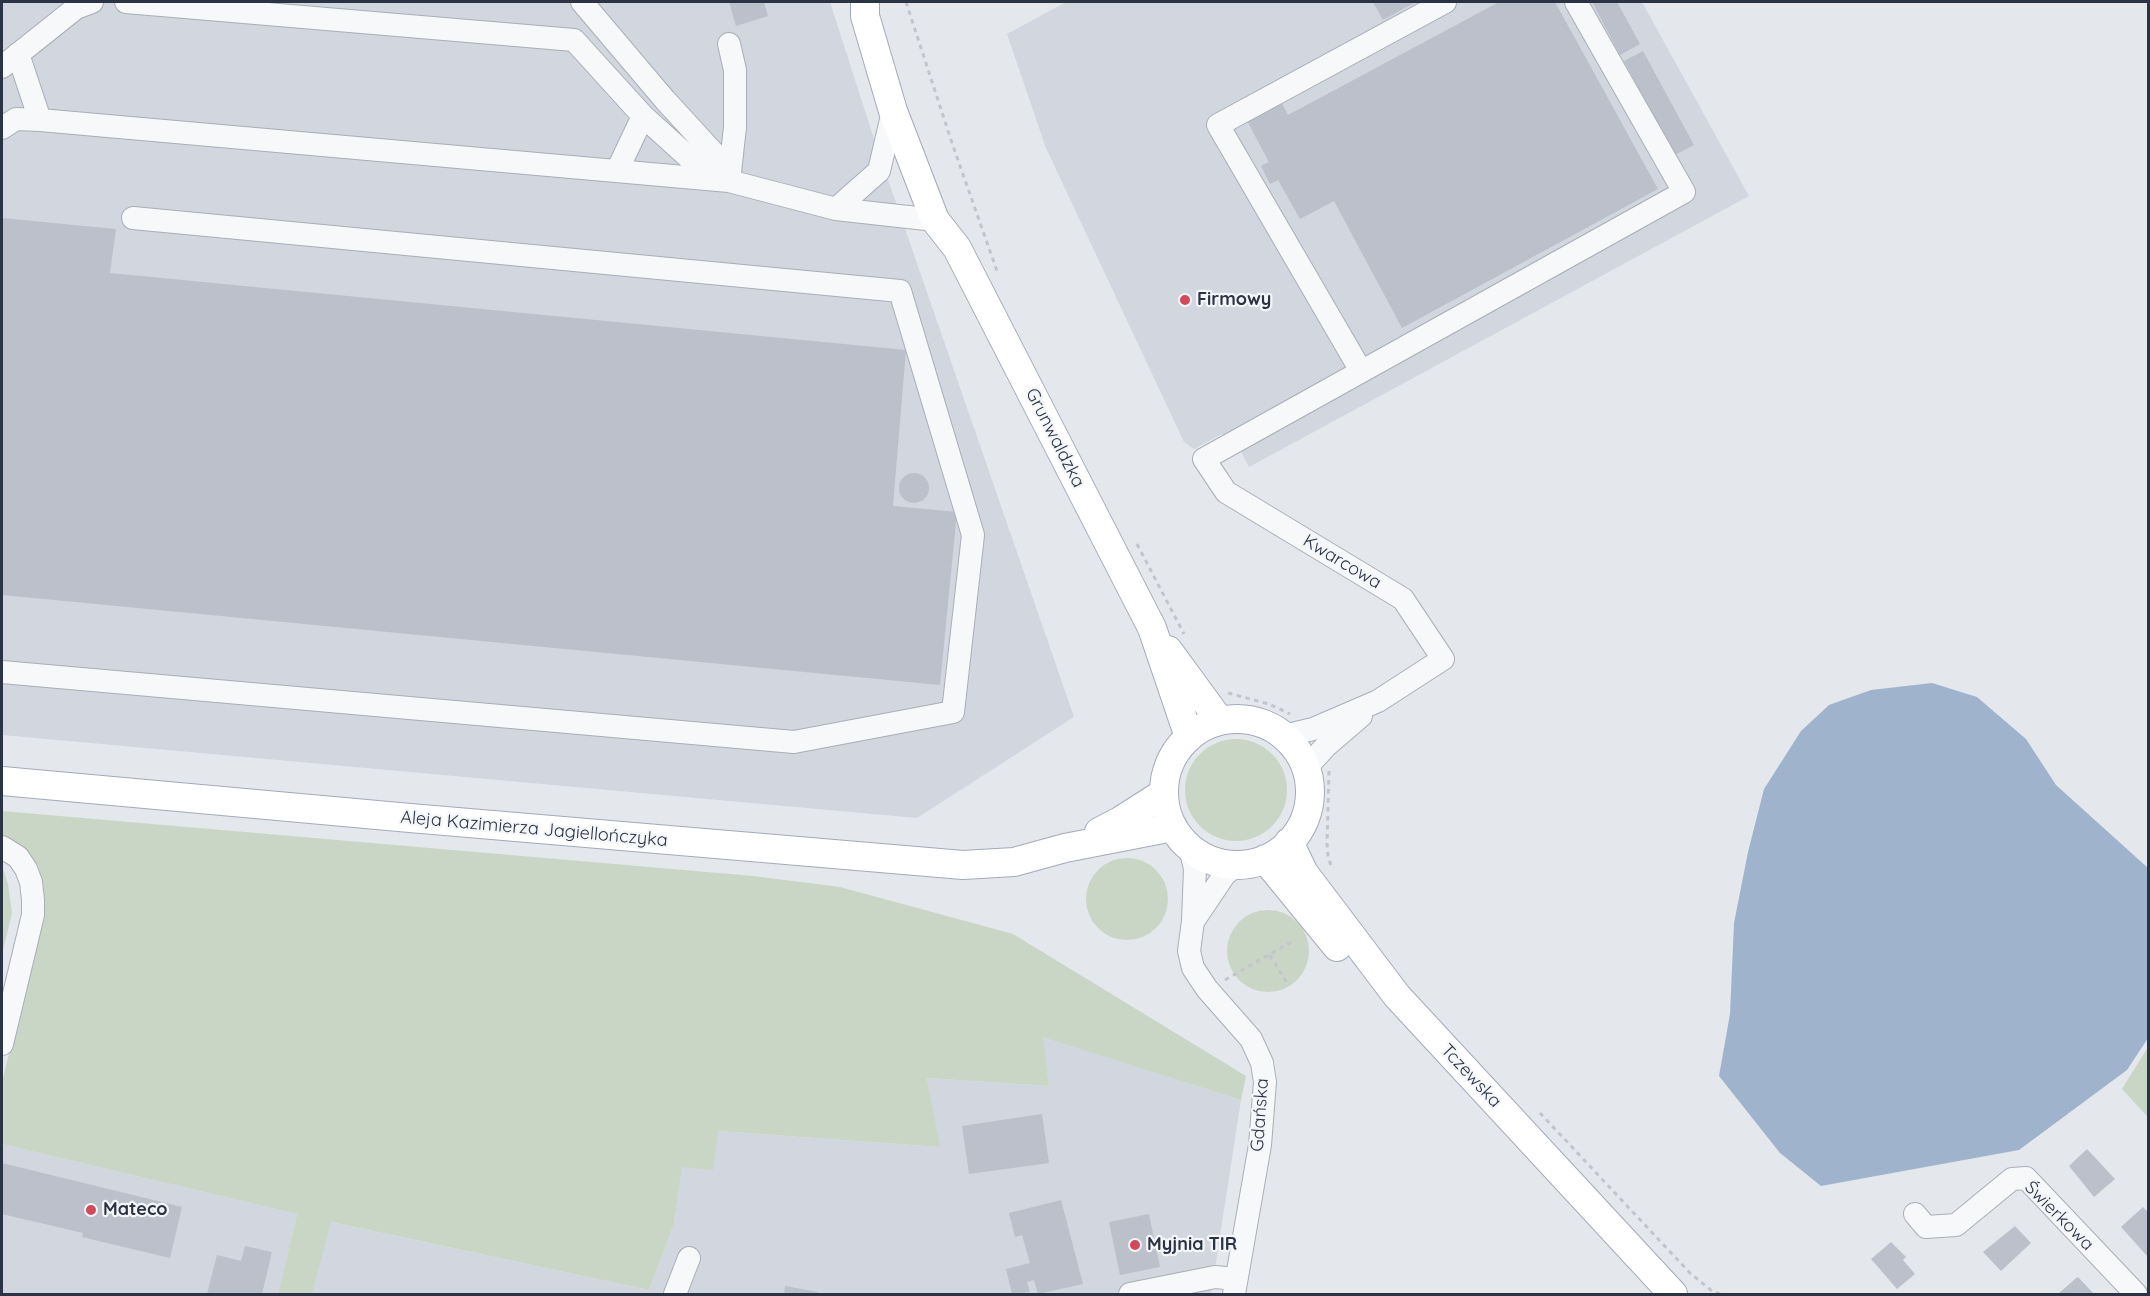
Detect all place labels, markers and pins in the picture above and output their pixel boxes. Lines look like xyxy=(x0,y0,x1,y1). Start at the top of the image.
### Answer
place label: Firmowy xyxy=(1197,289,1271,311)
marker: Firmowy xyxy=(1178,293,1192,307)
place label: Mateco xyxy=(103,1199,168,1221)
marker: Mateco xyxy=(84,1203,98,1217)
place label: Myjnia TIR xyxy=(1147,1234,1237,1256)
marker: Myjnia TIR xyxy=(1128,1238,1142,1252)

